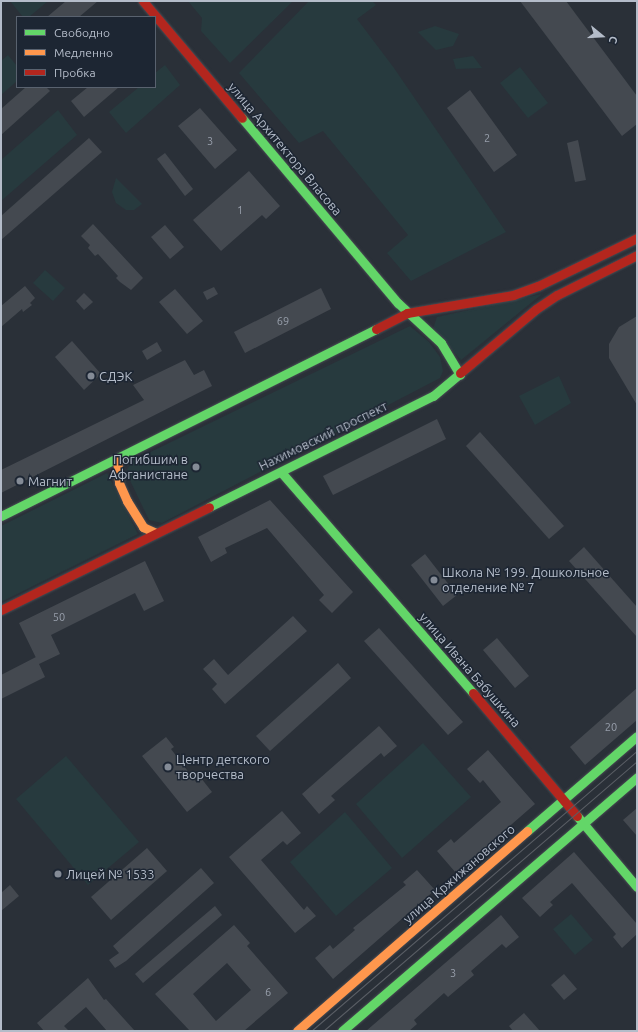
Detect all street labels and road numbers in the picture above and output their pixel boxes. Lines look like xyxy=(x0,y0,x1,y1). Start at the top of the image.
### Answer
street label: улица Архитектора Власова xyxy=(225,79,345,219)
street label: Нахимовский проспект xyxy=(256,398,390,474)
street label: улица Ивана Бабушкина xyxy=(416,610,524,730)
street label: улица Кржижановского xyxy=(400,821,518,927)

